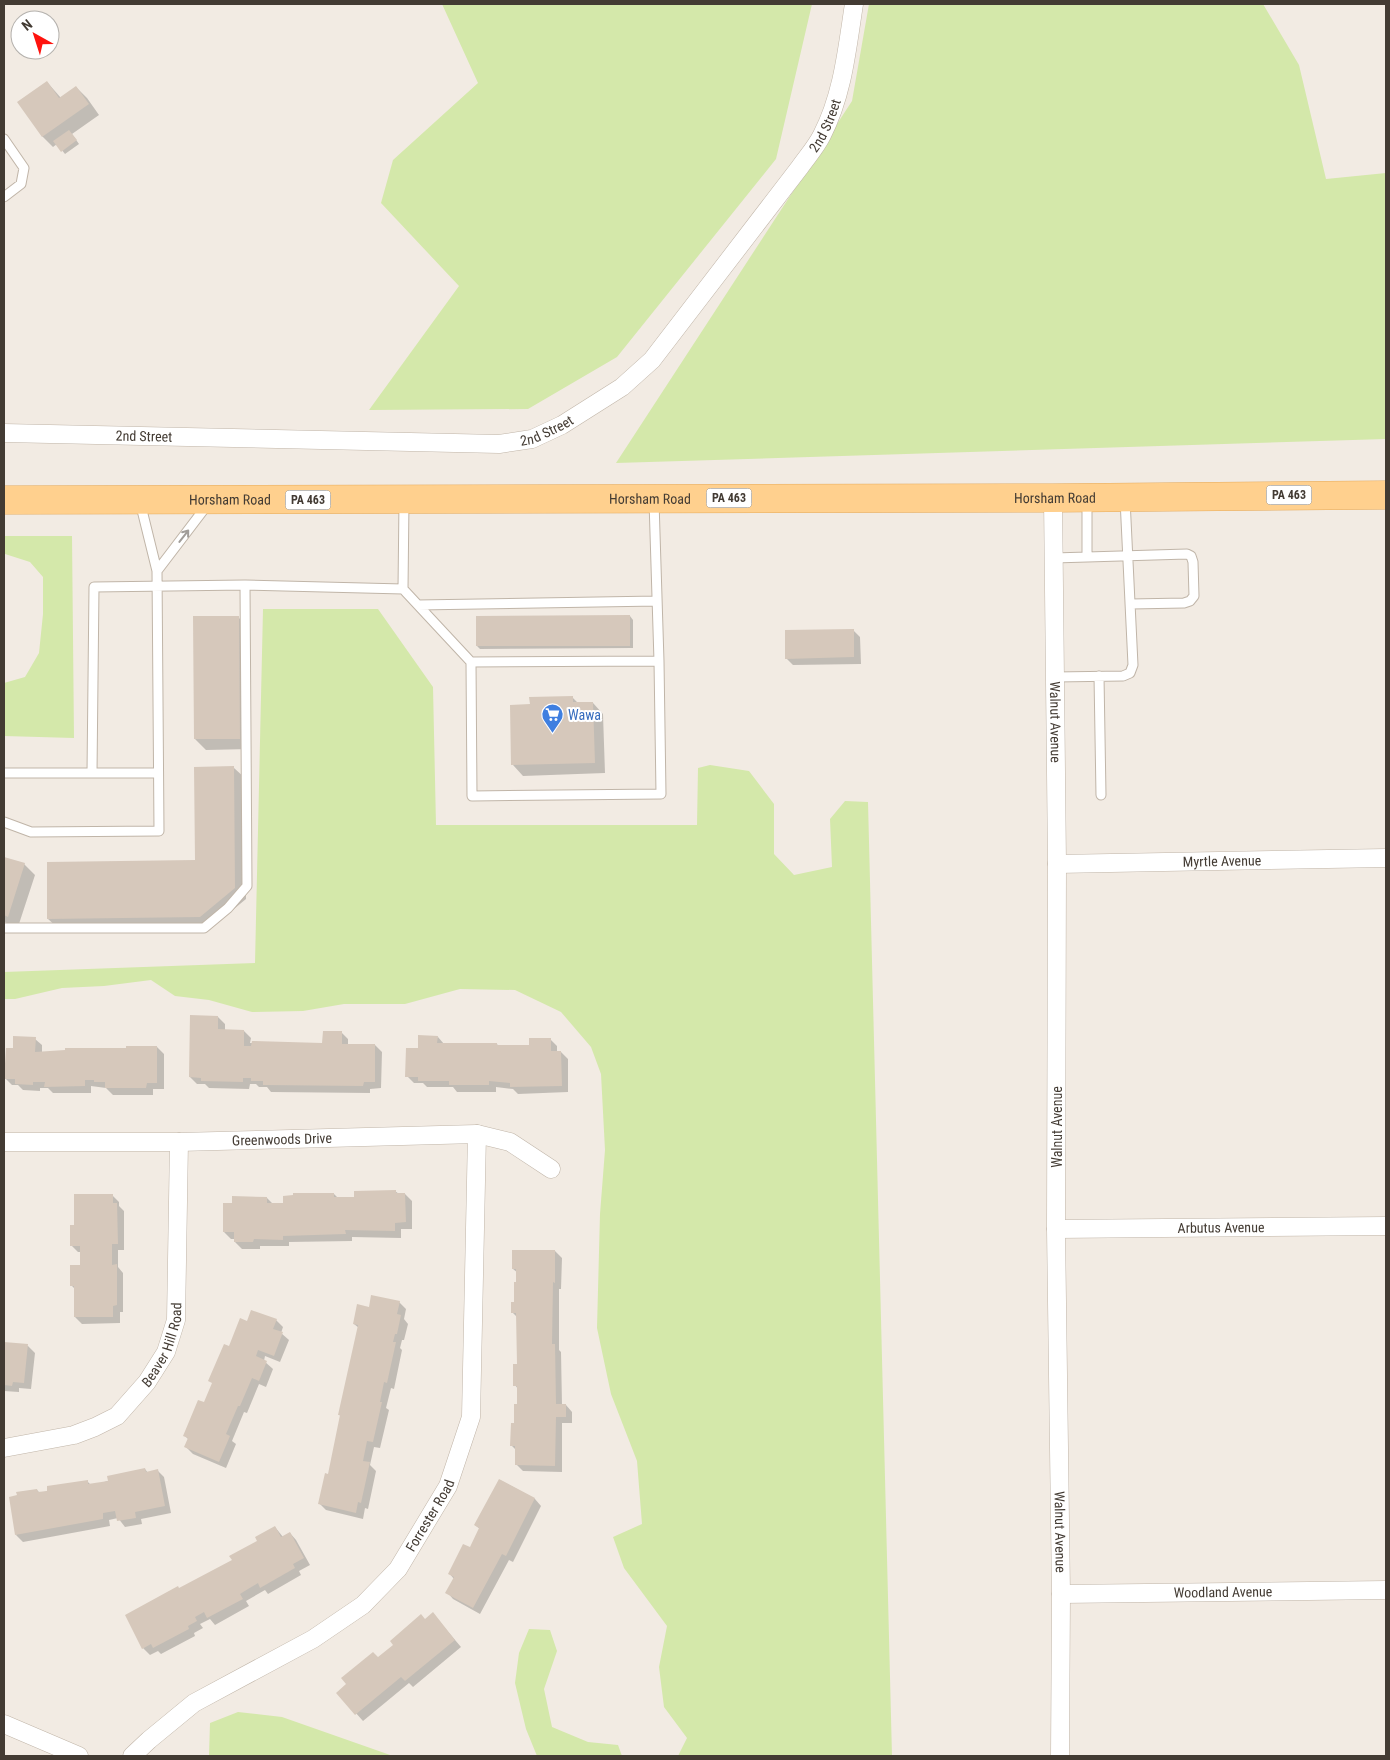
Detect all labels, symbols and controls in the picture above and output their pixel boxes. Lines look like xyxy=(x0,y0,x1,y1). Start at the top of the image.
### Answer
north arrow xyxy=(10,10,60,60)
text: N xyxy=(18,16,35,34)
street label: 2nd Street xyxy=(806,97,844,155)
street label: 2nd Street xyxy=(519,412,576,449)
street label: 2nd Street xyxy=(115,427,172,445)
road number: PA 463 xyxy=(1266,486,1312,504)
road number: PA 463 xyxy=(706,488,752,508)
road number: PA 463 xyxy=(286,490,330,510)
street label: Horsham Road xyxy=(1014,490,1096,506)
street label: Horsham Road xyxy=(189,491,271,508)
street label: Horsham Road xyxy=(609,491,691,507)
one-way arrow xyxy=(179,530,190,543)
street label: Walnut Avenue xyxy=(1047,681,1064,763)
supermarket icon: Wawa xyxy=(540,703,564,734)
place label: Wawa xyxy=(568,707,601,723)
street label: Myrtle Avenue xyxy=(1183,852,1262,870)
street label: Walnut Avenue xyxy=(1049,1086,1065,1168)
street label: Greenwoods Drive xyxy=(232,1130,333,1149)
street label: Arbutus Avenue xyxy=(1177,1219,1265,1236)
street label: Beaver Hill Road xyxy=(138,1302,184,1390)
street label: Forrester Road xyxy=(402,1477,458,1554)
street label: Walnut Avenue xyxy=(1052,1491,1069,1573)
street label: Woodland Avenue xyxy=(1174,1583,1273,1601)

